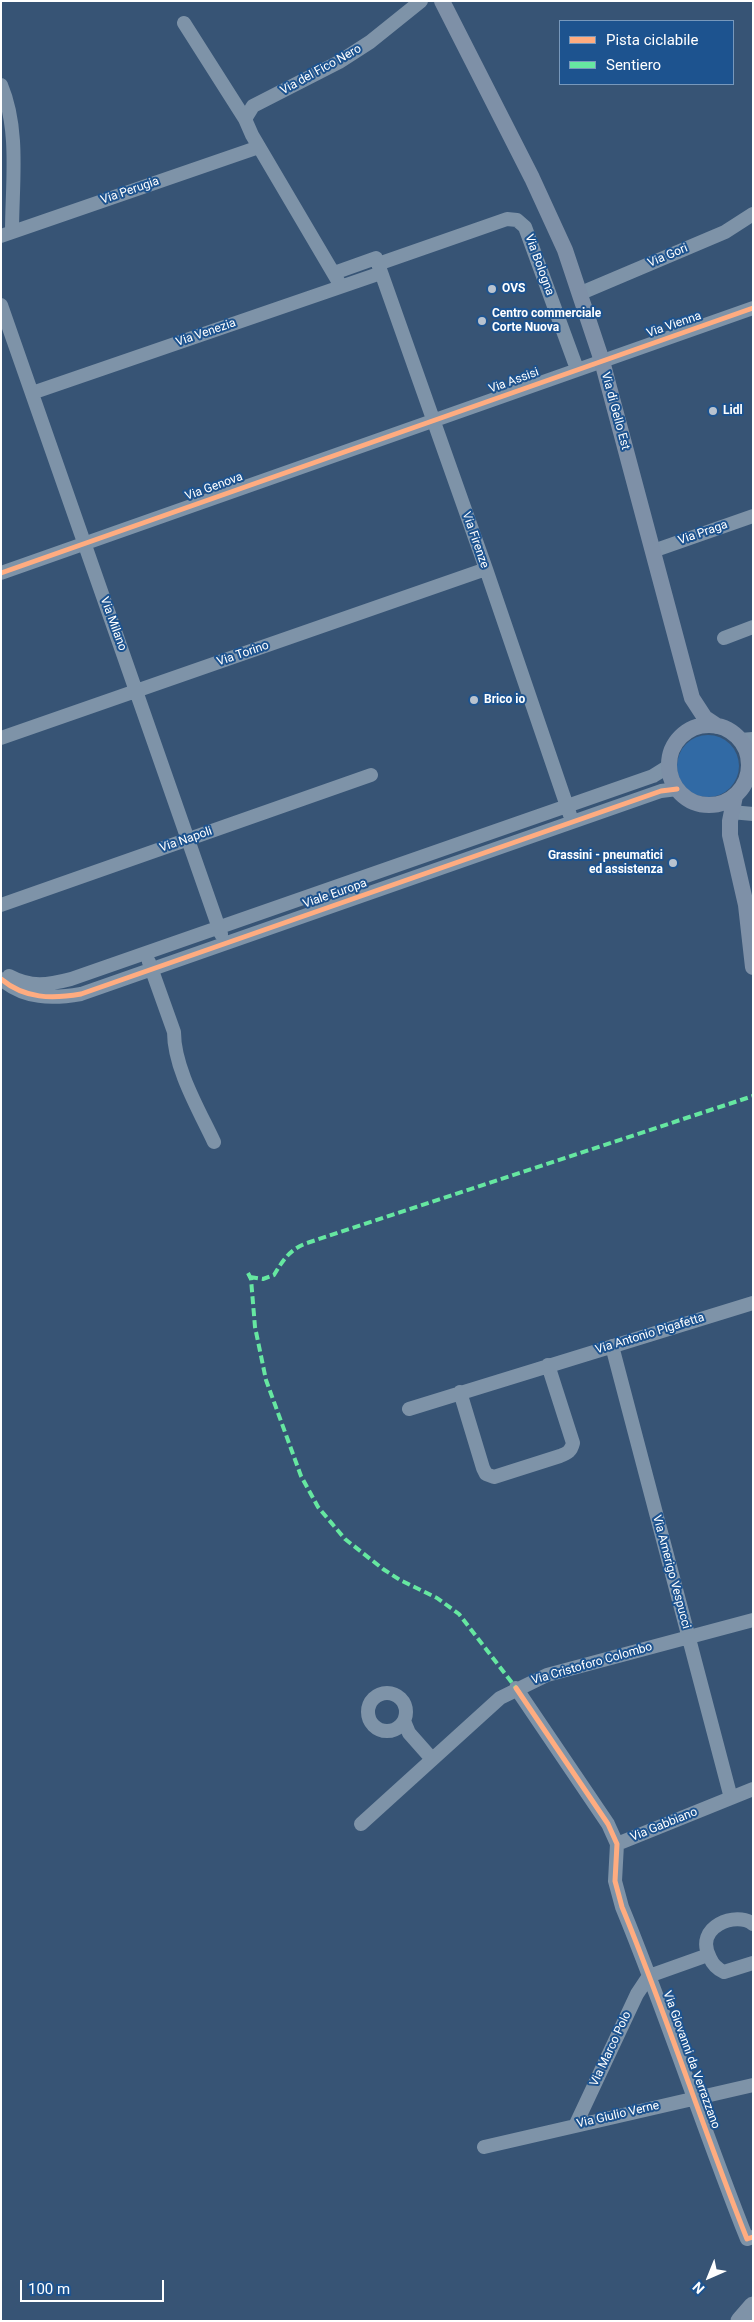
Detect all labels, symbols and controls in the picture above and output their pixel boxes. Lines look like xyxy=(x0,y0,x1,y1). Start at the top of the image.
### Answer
legend xyxy=(559,20,734,85)
text: Pista ciclabile xyxy=(606,31,698,49)
street label: Via del Fico Nero xyxy=(278,42,364,98)
text: Sentiero xyxy=(606,56,661,74)
street label: Via Perugia xyxy=(99,174,161,208)
street label: Via Bologna xyxy=(521,232,557,298)
street label: Via Gori xyxy=(646,241,690,271)
place label: OVS xyxy=(502,282,525,296)
marker: OVS xyxy=(486,283,498,295)
place label: Centro commerciale Corte Nuova xyxy=(492,307,601,335)
street label: Via Vienna xyxy=(645,309,703,341)
marker: Centro commerciale Corte Nuova xyxy=(476,315,488,327)
street label: Via Venezia xyxy=(174,316,238,350)
street label: Via Assisi xyxy=(487,365,541,397)
street label: Via di Gello Est xyxy=(598,371,632,451)
place label: Lidl xyxy=(723,404,743,418)
marker: Lidl xyxy=(707,405,719,417)
street label: Via Genova xyxy=(183,470,245,504)
street label: Via Firenze xyxy=(459,510,491,570)
street label: Via Praga xyxy=(676,518,730,548)
street label: Via Milano xyxy=(97,595,129,653)
street label: Via Torino xyxy=(215,638,271,670)
place label: Brico io xyxy=(484,693,525,707)
marker: Brico io xyxy=(468,694,480,706)
street label: Via Napoli xyxy=(158,824,214,856)
place label: Grassini - pneumatici ed assistenza xyxy=(548,849,663,877)
marker: Grassini - pneumatici ed assistenza xyxy=(667,857,679,869)
street label: Viale Europa xyxy=(301,876,369,912)
street label: Via Antonio Pigafetta xyxy=(594,1311,706,1357)
street label: Via Amerigo Vespucci xyxy=(649,1514,693,1630)
street label: Via Cristoforo Colombo xyxy=(530,1640,654,1688)
street label: Via Gabbiano xyxy=(628,1805,700,1845)
street label: Via Giovanni da Verrazzano xyxy=(659,1989,723,2131)
street label: Via Marco Polo xyxy=(587,2009,635,2089)
street label: Via Giulio Verne xyxy=(575,2099,661,2131)
north arrow xyxy=(684,2252,734,2302)
scale bar xyxy=(22,2270,166,2302)
text: N xyxy=(689,2279,708,2297)
text: 100 m xyxy=(28,2280,70,2298)

